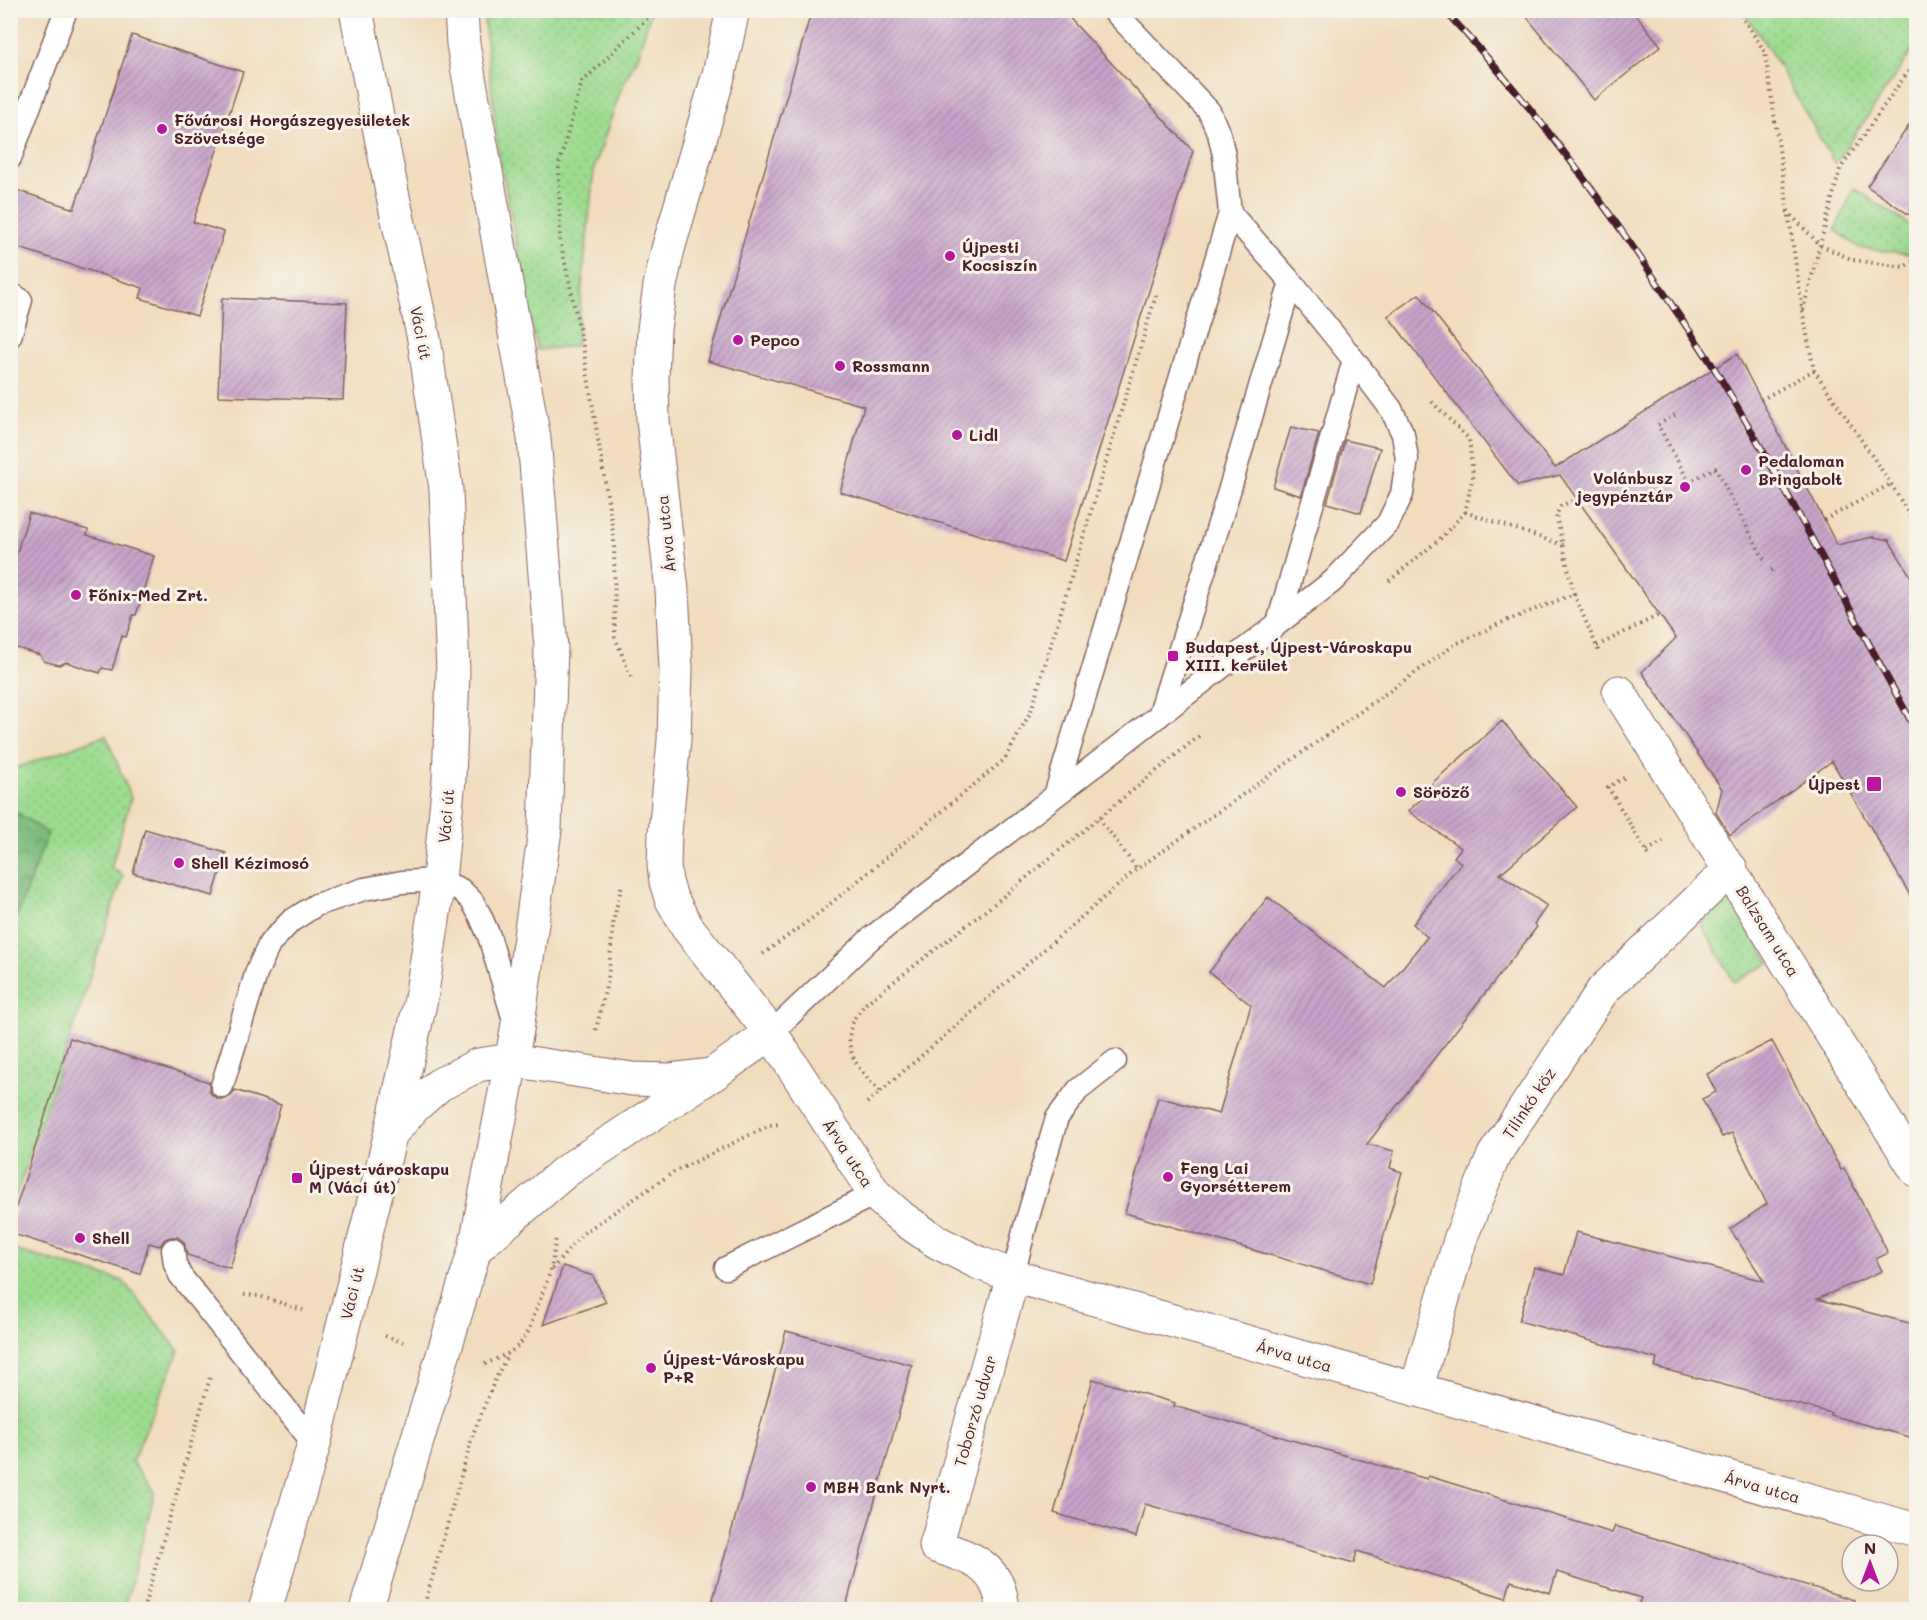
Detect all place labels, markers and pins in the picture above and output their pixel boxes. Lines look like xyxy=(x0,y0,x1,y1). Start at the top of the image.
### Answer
place label: Fővárosi Horgászegyesületek Szövetsége xyxy=(174,109,410,148)
marker: Fővárosi Horgászegyesületek Szövetsége xyxy=(155,122,169,136)
place label: Újpesti Kocsiszín xyxy=(962,236,1037,275)
marker: Újpesti Kocsiszín xyxy=(943,249,957,263)
place label: Pepco xyxy=(750,329,800,350)
marker: Pepco xyxy=(731,333,745,347)
place label: Rossmann xyxy=(852,355,930,376)
marker: Rossmann xyxy=(833,359,847,373)
place label: Lidl xyxy=(969,424,998,445)
marker: Lidl xyxy=(950,428,964,442)
place label: Pedaloman Bringabolt xyxy=(1758,450,1844,489)
marker: Pedaloman Bringabolt xyxy=(1739,463,1753,477)
place label: Volánbusz jegypénztár xyxy=(1574,467,1673,506)
marker: Volánbusz jegypénztár xyxy=(1678,480,1692,494)
place label: Főnix-Med Zrt. xyxy=(88,584,208,605)
marker: Főnix-Med Zrt. xyxy=(69,588,83,602)
place label: Budapest, Újpest-Városkapu XIII. kerület xyxy=(1185,636,1412,675)
marker: Budapest, Újpest-Városkapu XIII. kerület xyxy=(1166,649,1180,663)
place label: Újpest xyxy=(1808,773,1860,794)
marker: Újpest xyxy=(1865,775,1883,793)
place label: Söröző xyxy=(1413,781,1470,802)
marker: Söröző xyxy=(1394,785,1408,799)
place label: Shell Kézimosó xyxy=(191,852,309,873)
marker: Shell Kézimosó xyxy=(172,856,186,870)
place label: Feng Lai Gyorsétterem xyxy=(1180,1157,1291,1196)
place label: Újpest-városkapu M (Váci út) xyxy=(309,1158,449,1197)
marker: Feng Lai Gyorsétterem xyxy=(1161,1170,1175,1184)
marker: Újpest-városkapu M (Váci út) xyxy=(290,1171,304,1185)
place label: Shell xyxy=(92,1227,130,1248)
marker: Shell xyxy=(73,1231,87,1245)
place label: Újpest-Városkapu P+R xyxy=(663,1348,805,1387)
marker: Újpest-Városkapu P+R xyxy=(644,1361,658,1375)
place label: MBH Bank Nyrt. xyxy=(823,1476,951,1497)
marker: MBH Bank Nyrt. xyxy=(804,1480,818,1494)

